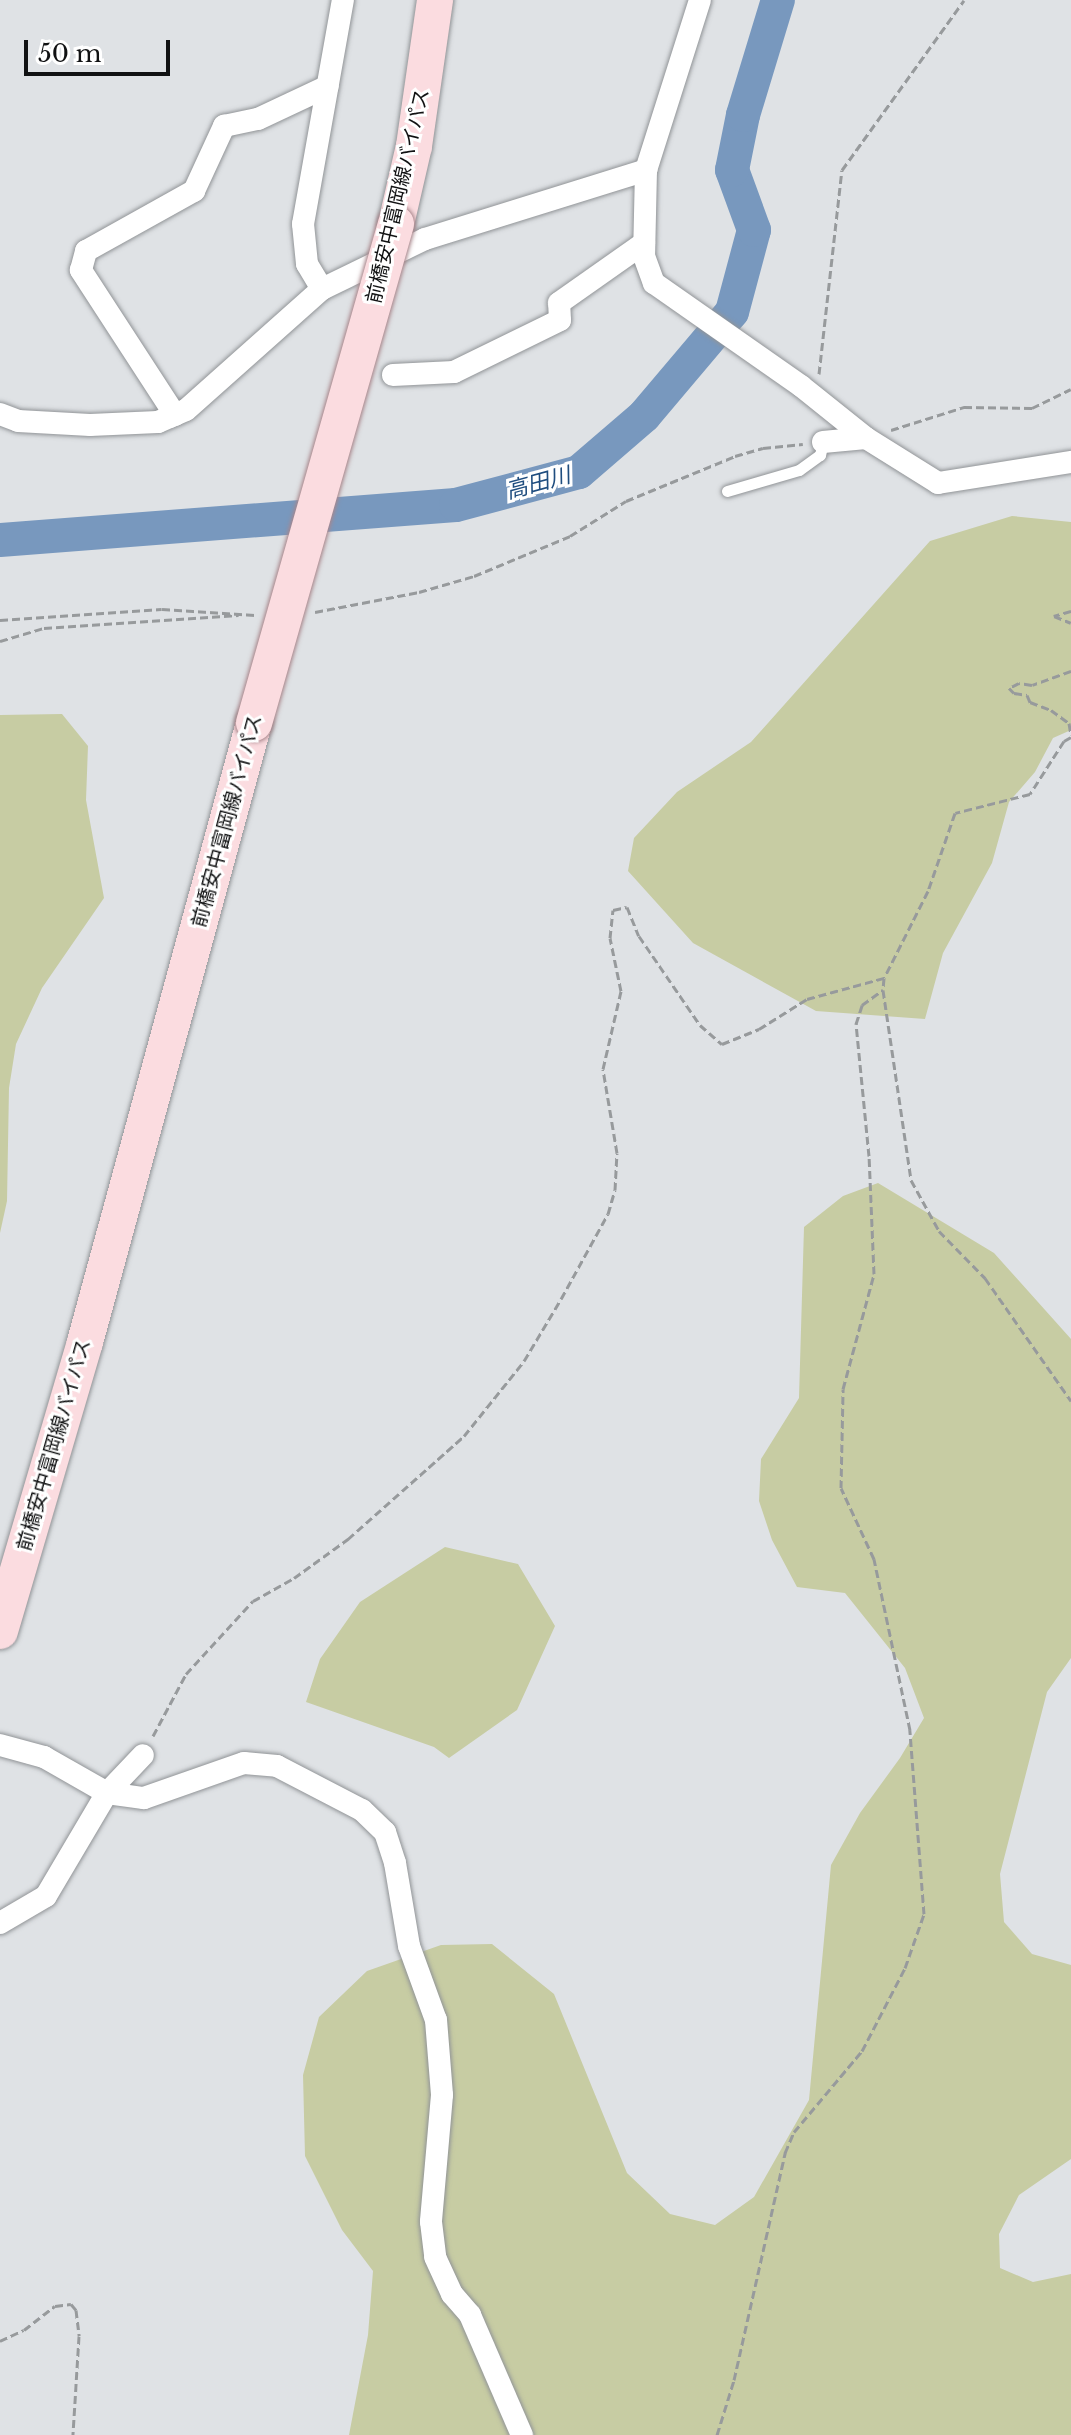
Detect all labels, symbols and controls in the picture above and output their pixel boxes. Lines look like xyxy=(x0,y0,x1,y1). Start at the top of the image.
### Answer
scale bar xyxy=(28,24,174,74)
text: 50 m xyxy=(38,39,101,68)
street label: 前橋安中富岡線バイパス xyxy=(362,86,434,306)
water label: 高田川 xyxy=(503,462,573,504)
street label: 前橋安中富岡線バイパス xyxy=(187,712,267,930)
street label: 前橋安中富岡線バイパス xyxy=(12,1336,96,1554)

